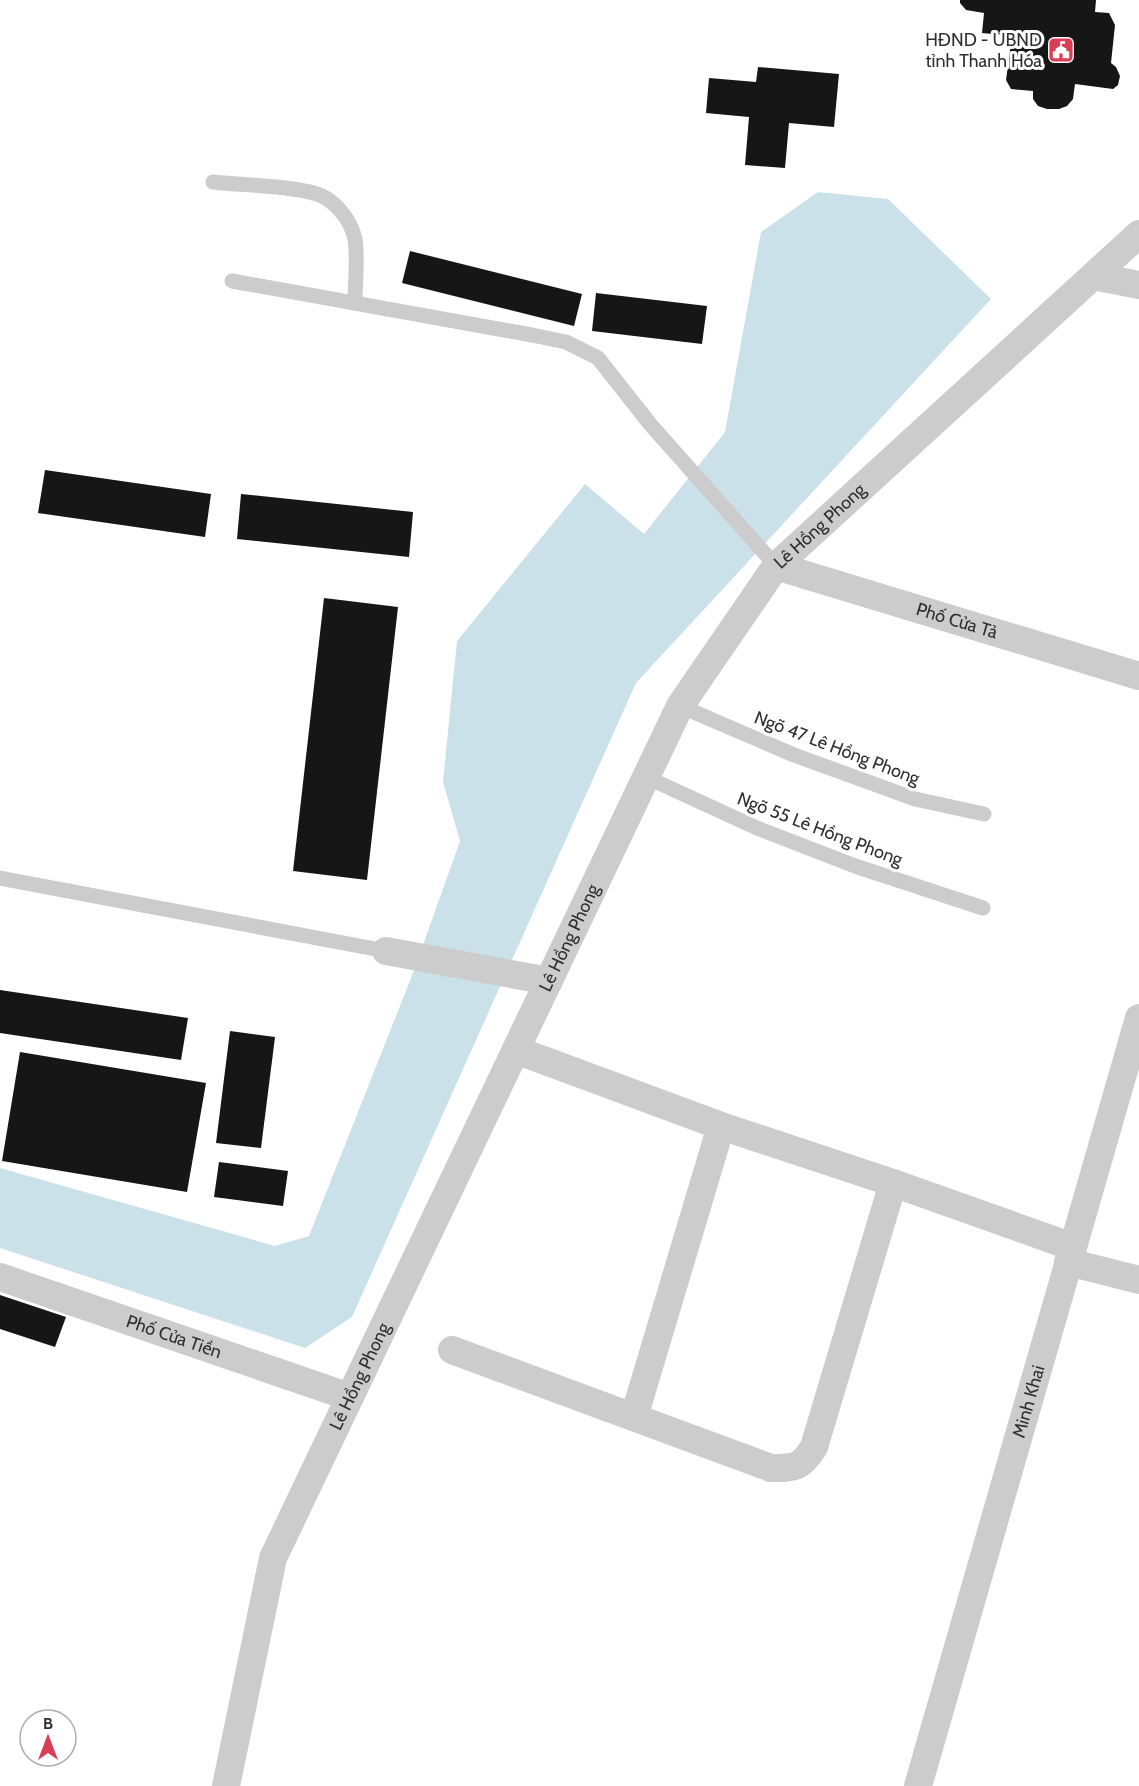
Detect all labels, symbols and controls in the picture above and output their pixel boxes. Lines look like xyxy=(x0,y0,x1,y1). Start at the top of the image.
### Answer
place label: HĐND - UBND tỉnh Thanh Hóa xyxy=(925,29,1042,72)
public building icon: HĐND - UBND tỉnh Thanh Hóa xyxy=(1046,35,1076,65)
street label: Lê Hồng Phong xyxy=(769,478,871,573)
street label: Phố Cửa Tả xyxy=(913,598,1001,644)
street label: Ngõ 47 Lê Hồng Phong xyxy=(751,706,924,790)
street label: Ngõ 55 Lê Hồng Phong xyxy=(734,787,907,871)
street label: Lê Hồng Phong xyxy=(534,880,605,995)
street label: Phố Cửa Tiền xyxy=(123,1310,225,1363)
street label: Lê Hồng Phong xyxy=(325,1318,395,1434)
street label: Minh Khai xyxy=(1008,1363,1050,1440)
north arrow xyxy=(18,1708,78,1768)
text: B xyxy=(43,1714,53,1733)

